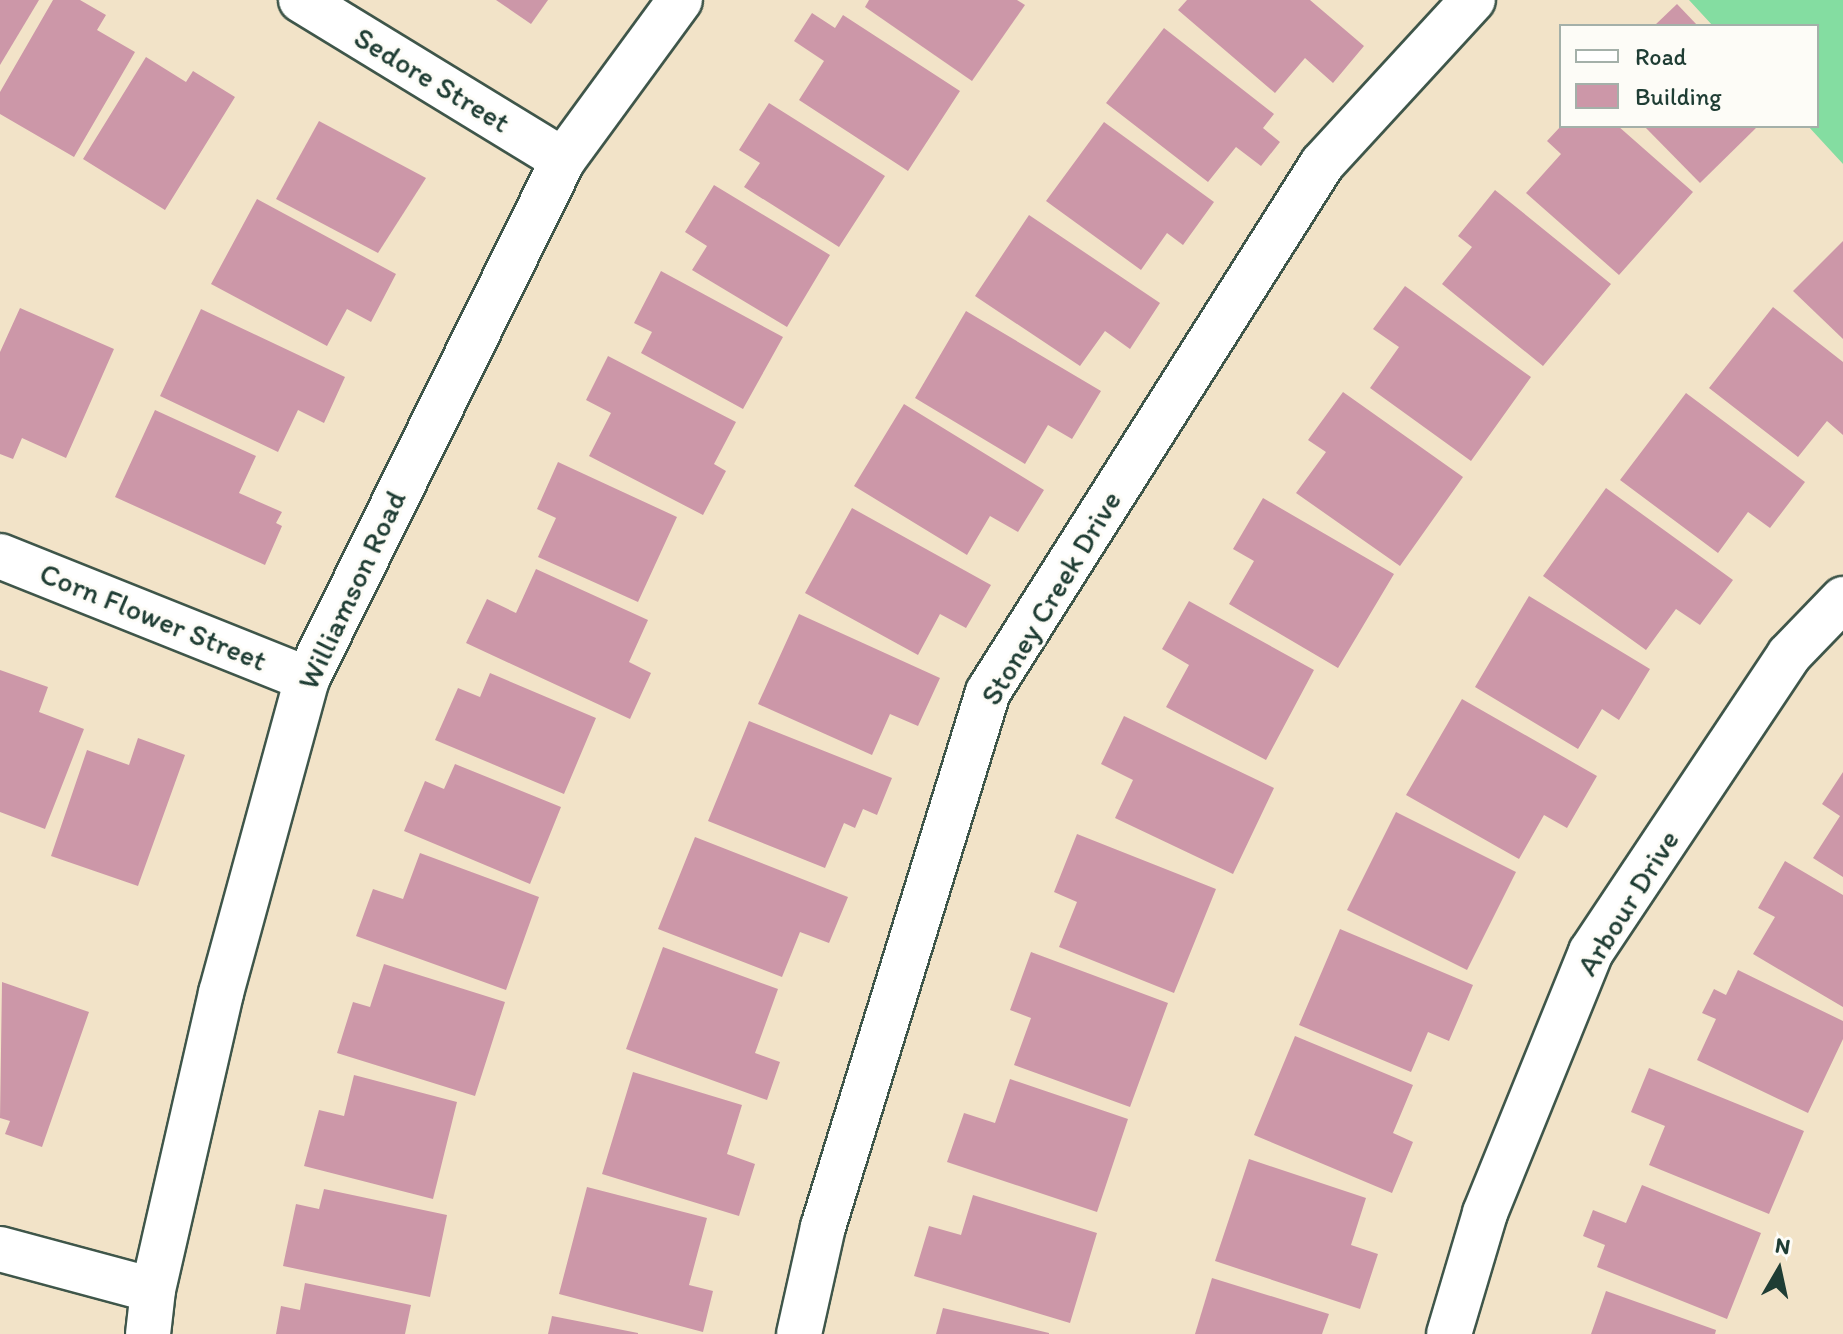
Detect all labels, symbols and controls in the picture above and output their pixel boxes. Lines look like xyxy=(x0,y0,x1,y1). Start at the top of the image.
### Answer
street label: Sedore Street xyxy=(348,20,516,140)
legend xyxy=(1559,24,1819,128)
text: Road xyxy=(1635,42,1687,71)
text: Building xyxy=(1635,82,1722,111)
street label: Stoney Creek Drive xyxy=(973,484,1129,712)
street label: Williamson Road xyxy=(290,485,414,695)
street label: Corn Flower Street xyxy=(34,555,272,679)
street label: Arbour Drive xyxy=(1569,824,1687,982)
north arrow xyxy=(1739,1230,1819,1310)
text: N xyxy=(1773,1231,1792,1260)

